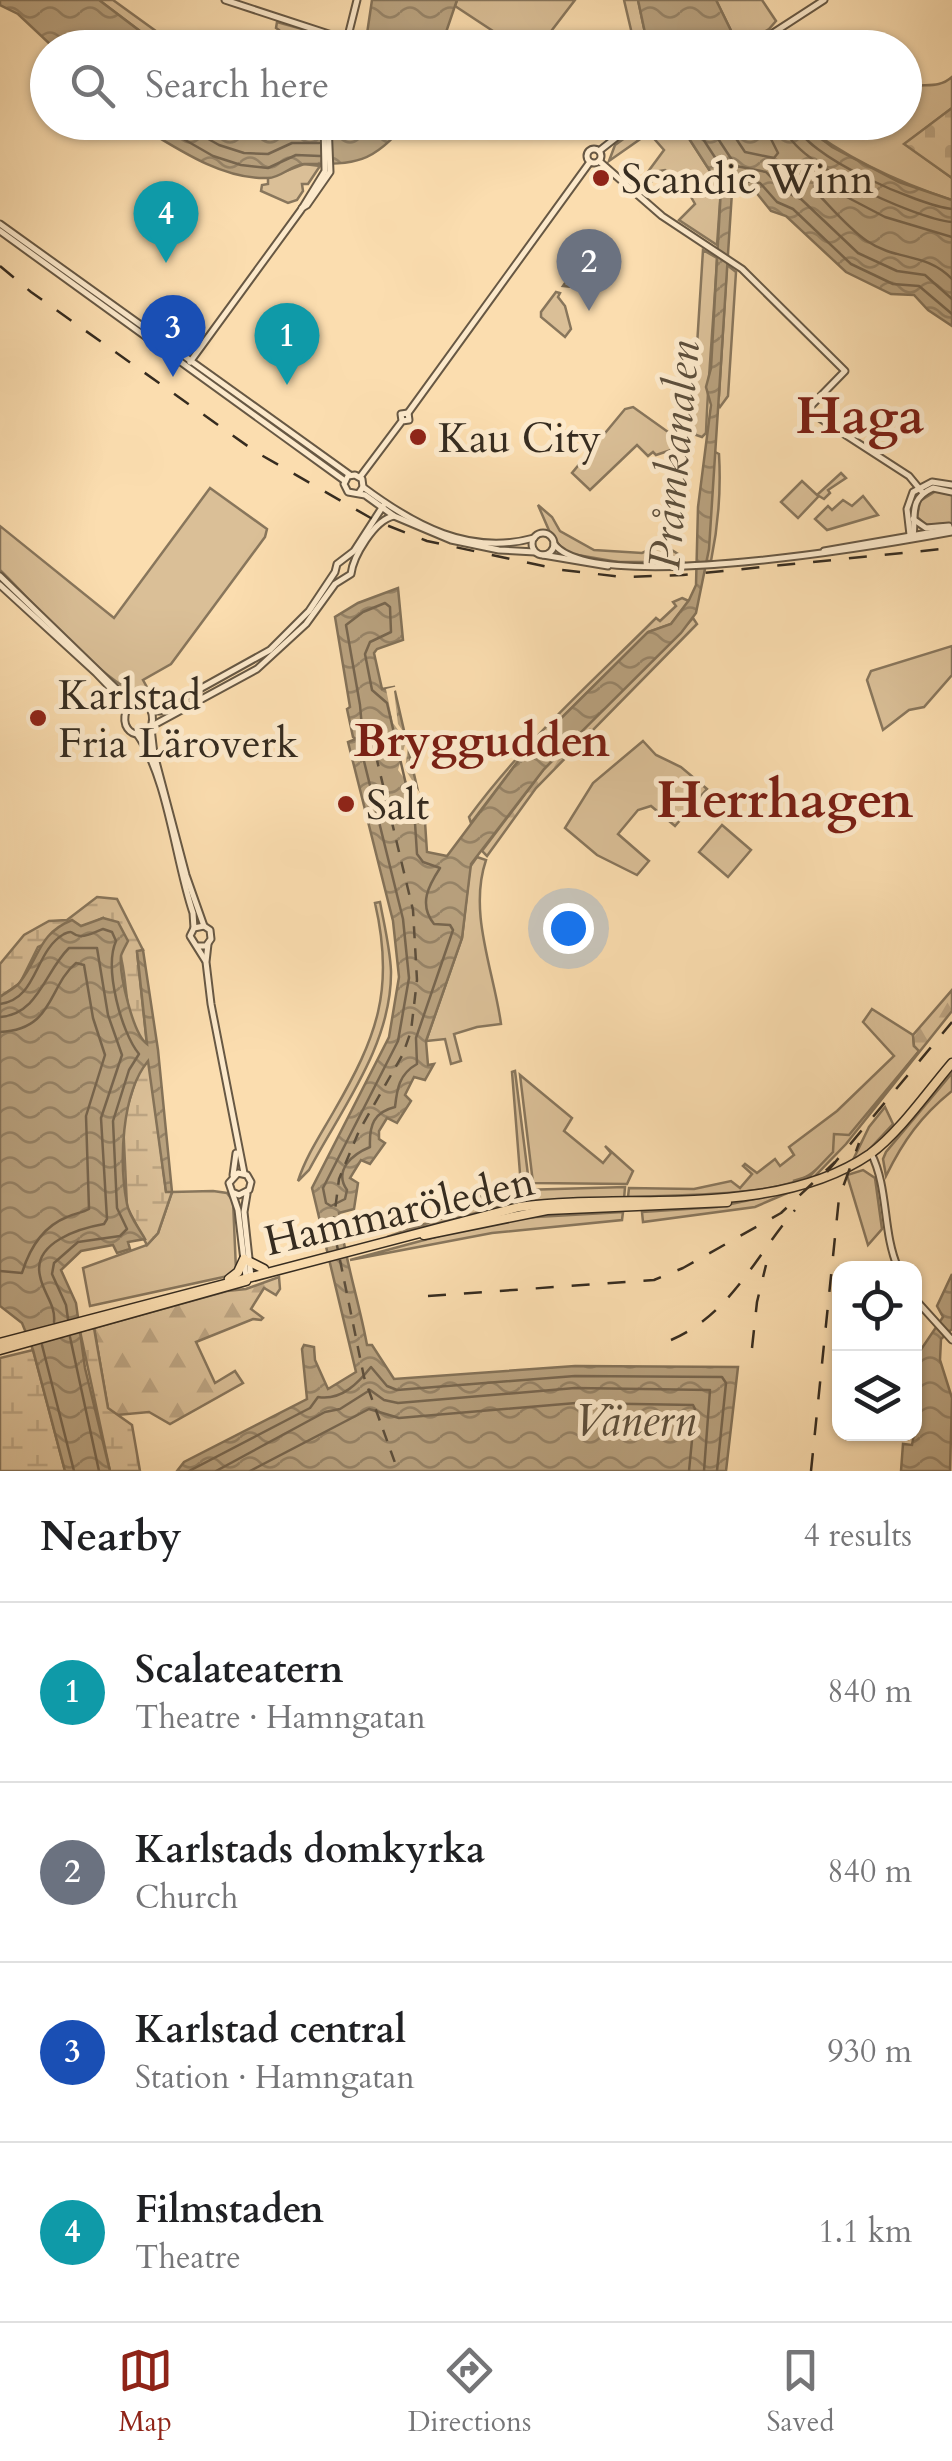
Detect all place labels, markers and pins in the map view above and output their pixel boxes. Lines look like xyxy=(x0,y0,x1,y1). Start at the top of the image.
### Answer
place label: Scandic Winn xyxy=(621,151,874,208)
marker: Scandic Winn xyxy=(590,167,612,189)
pin: 4 xyxy=(134,180,198,263)
pin: 2 xyxy=(556,228,622,311)
pin: 3 xyxy=(140,294,206,377)
pin: 1 xyxy=(254,302,320,385)
place label: Kau City xyxy=(438,410,601,467)
marker: Kau City xyxy=(407,426,429,448)
place label: Karlstad Fria Läroverk xyxy=(58,667,299,772)
marker: Karlstad Fria Läroverk xyxy=(27,707,49,729)
place label: Salt xyxy=(366,777,429,834)
marker: Salt xyxy=(335,793,357,815)

